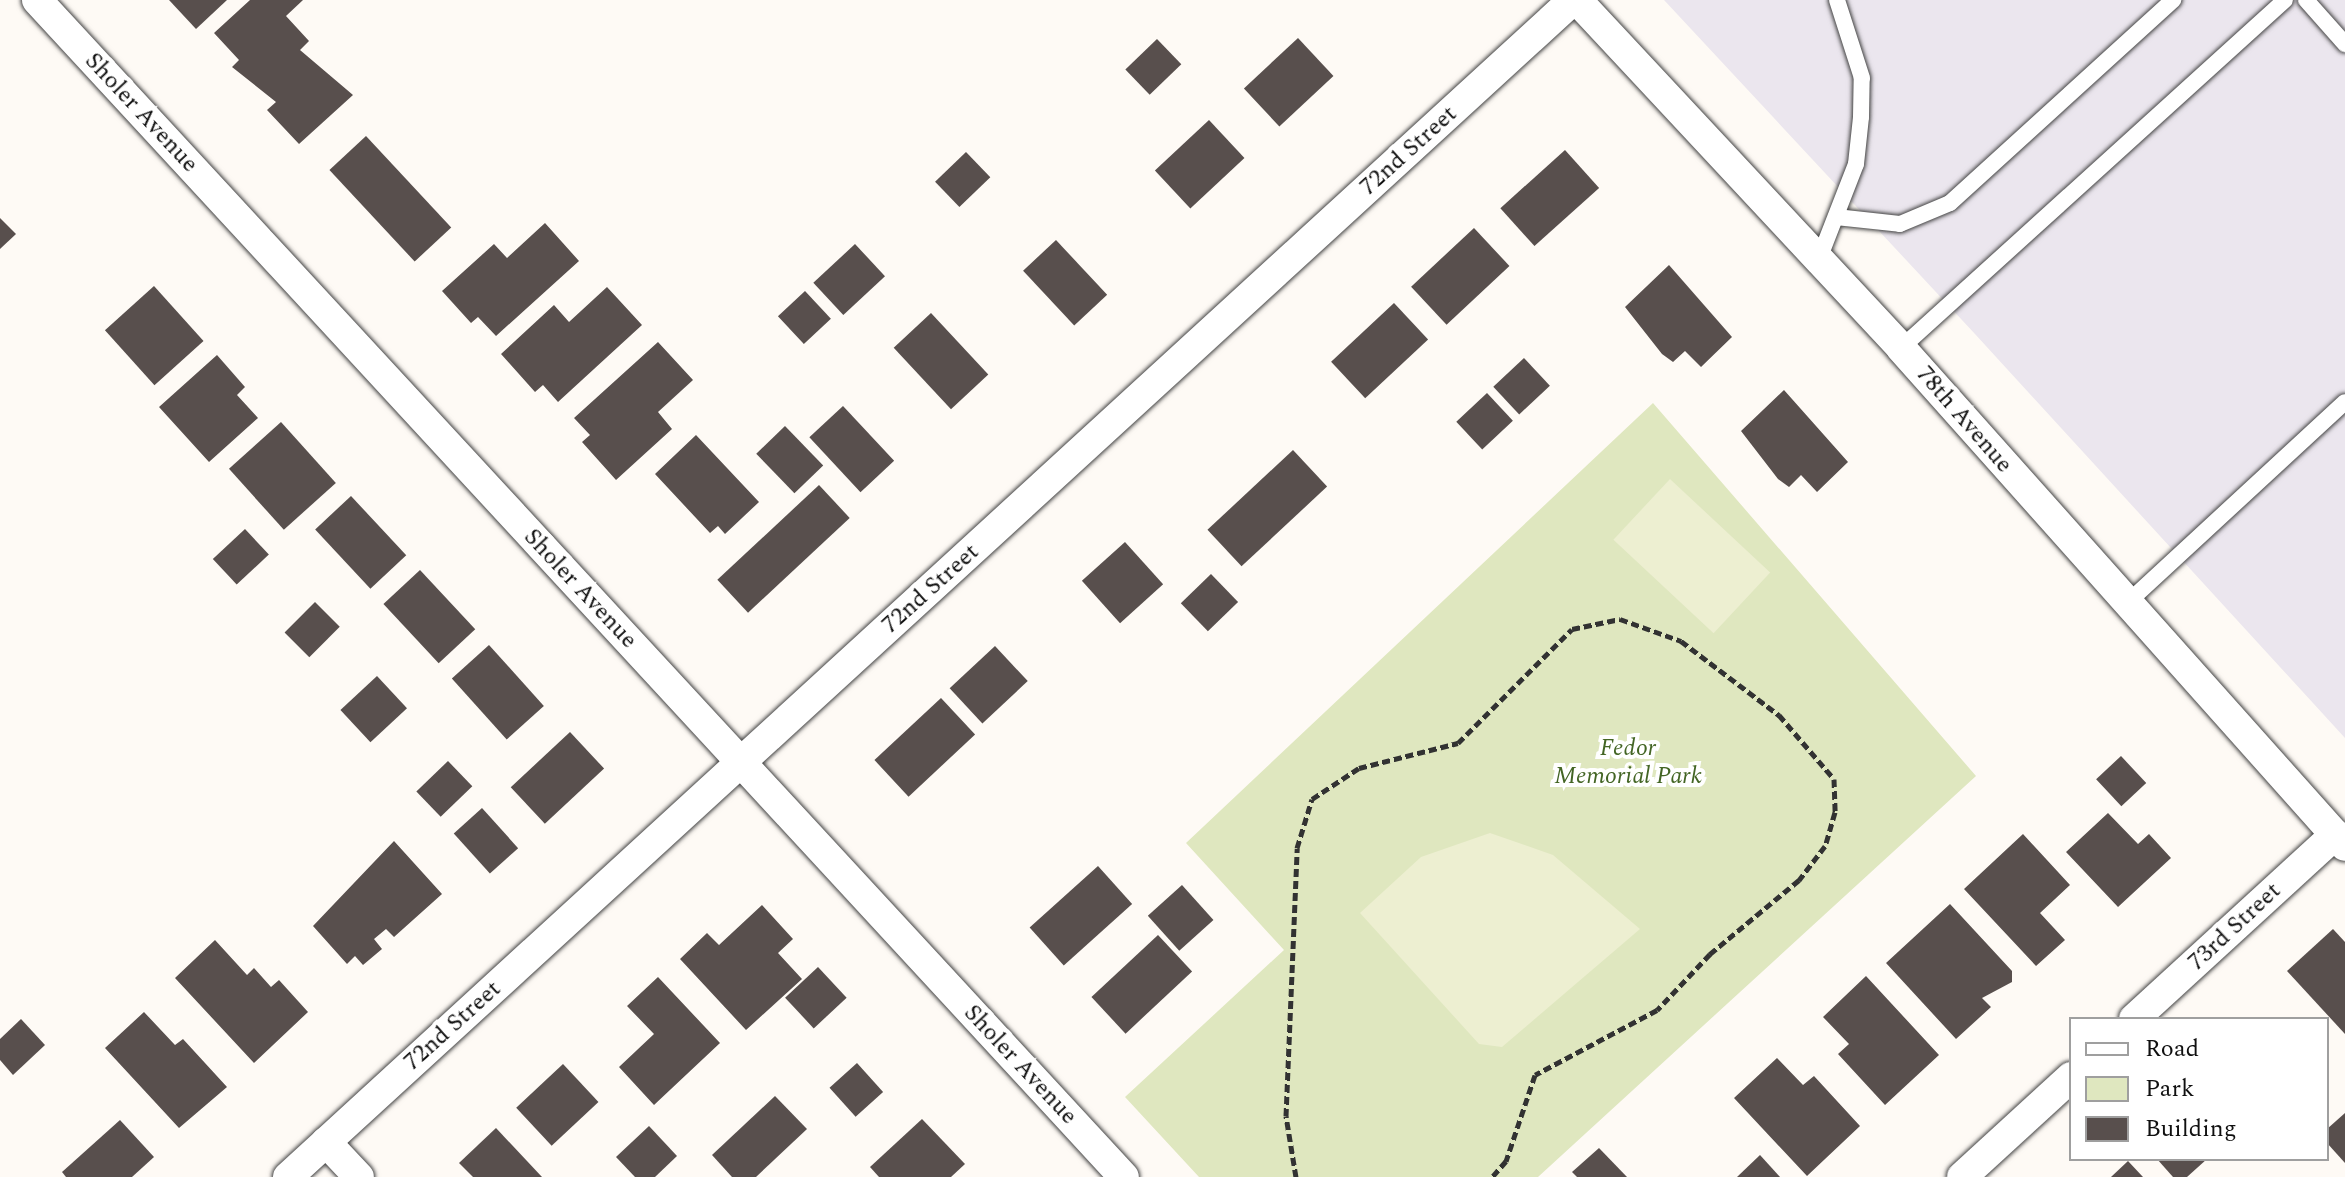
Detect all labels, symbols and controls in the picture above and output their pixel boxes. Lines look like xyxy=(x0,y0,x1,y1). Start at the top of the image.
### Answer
street label: Sholer Avenue xyxy=(78,47,204,179)
street label: 72nd Street xyxy=(1355,100,1463,202)
street label: 78th Avenue xyxy=(1910,361,2018,479)
street label: Sholer Avenue xyxy=(517,523,643,655)
street label: 72nd Street xyxy=(877,538,985,640)
park label: Fedor Memorial Park xyxy=(1554,735,1702,791)
street label: 73rd Street xyxy=(2183,877,2287,977)
street label: 72nd Street xyxy=(399,975,507,1077)
street label: Sholer Avenue xyxy=(957,999,1083,1131)
legend xyxy=(2069,1017,2329,1161)
text: Road xyxy=(2145,1031,2199,1067)
text: Park xyxy=(2145,1071,2195,1107)
text: Building xyxy=(2145,1111,2237,1147)

